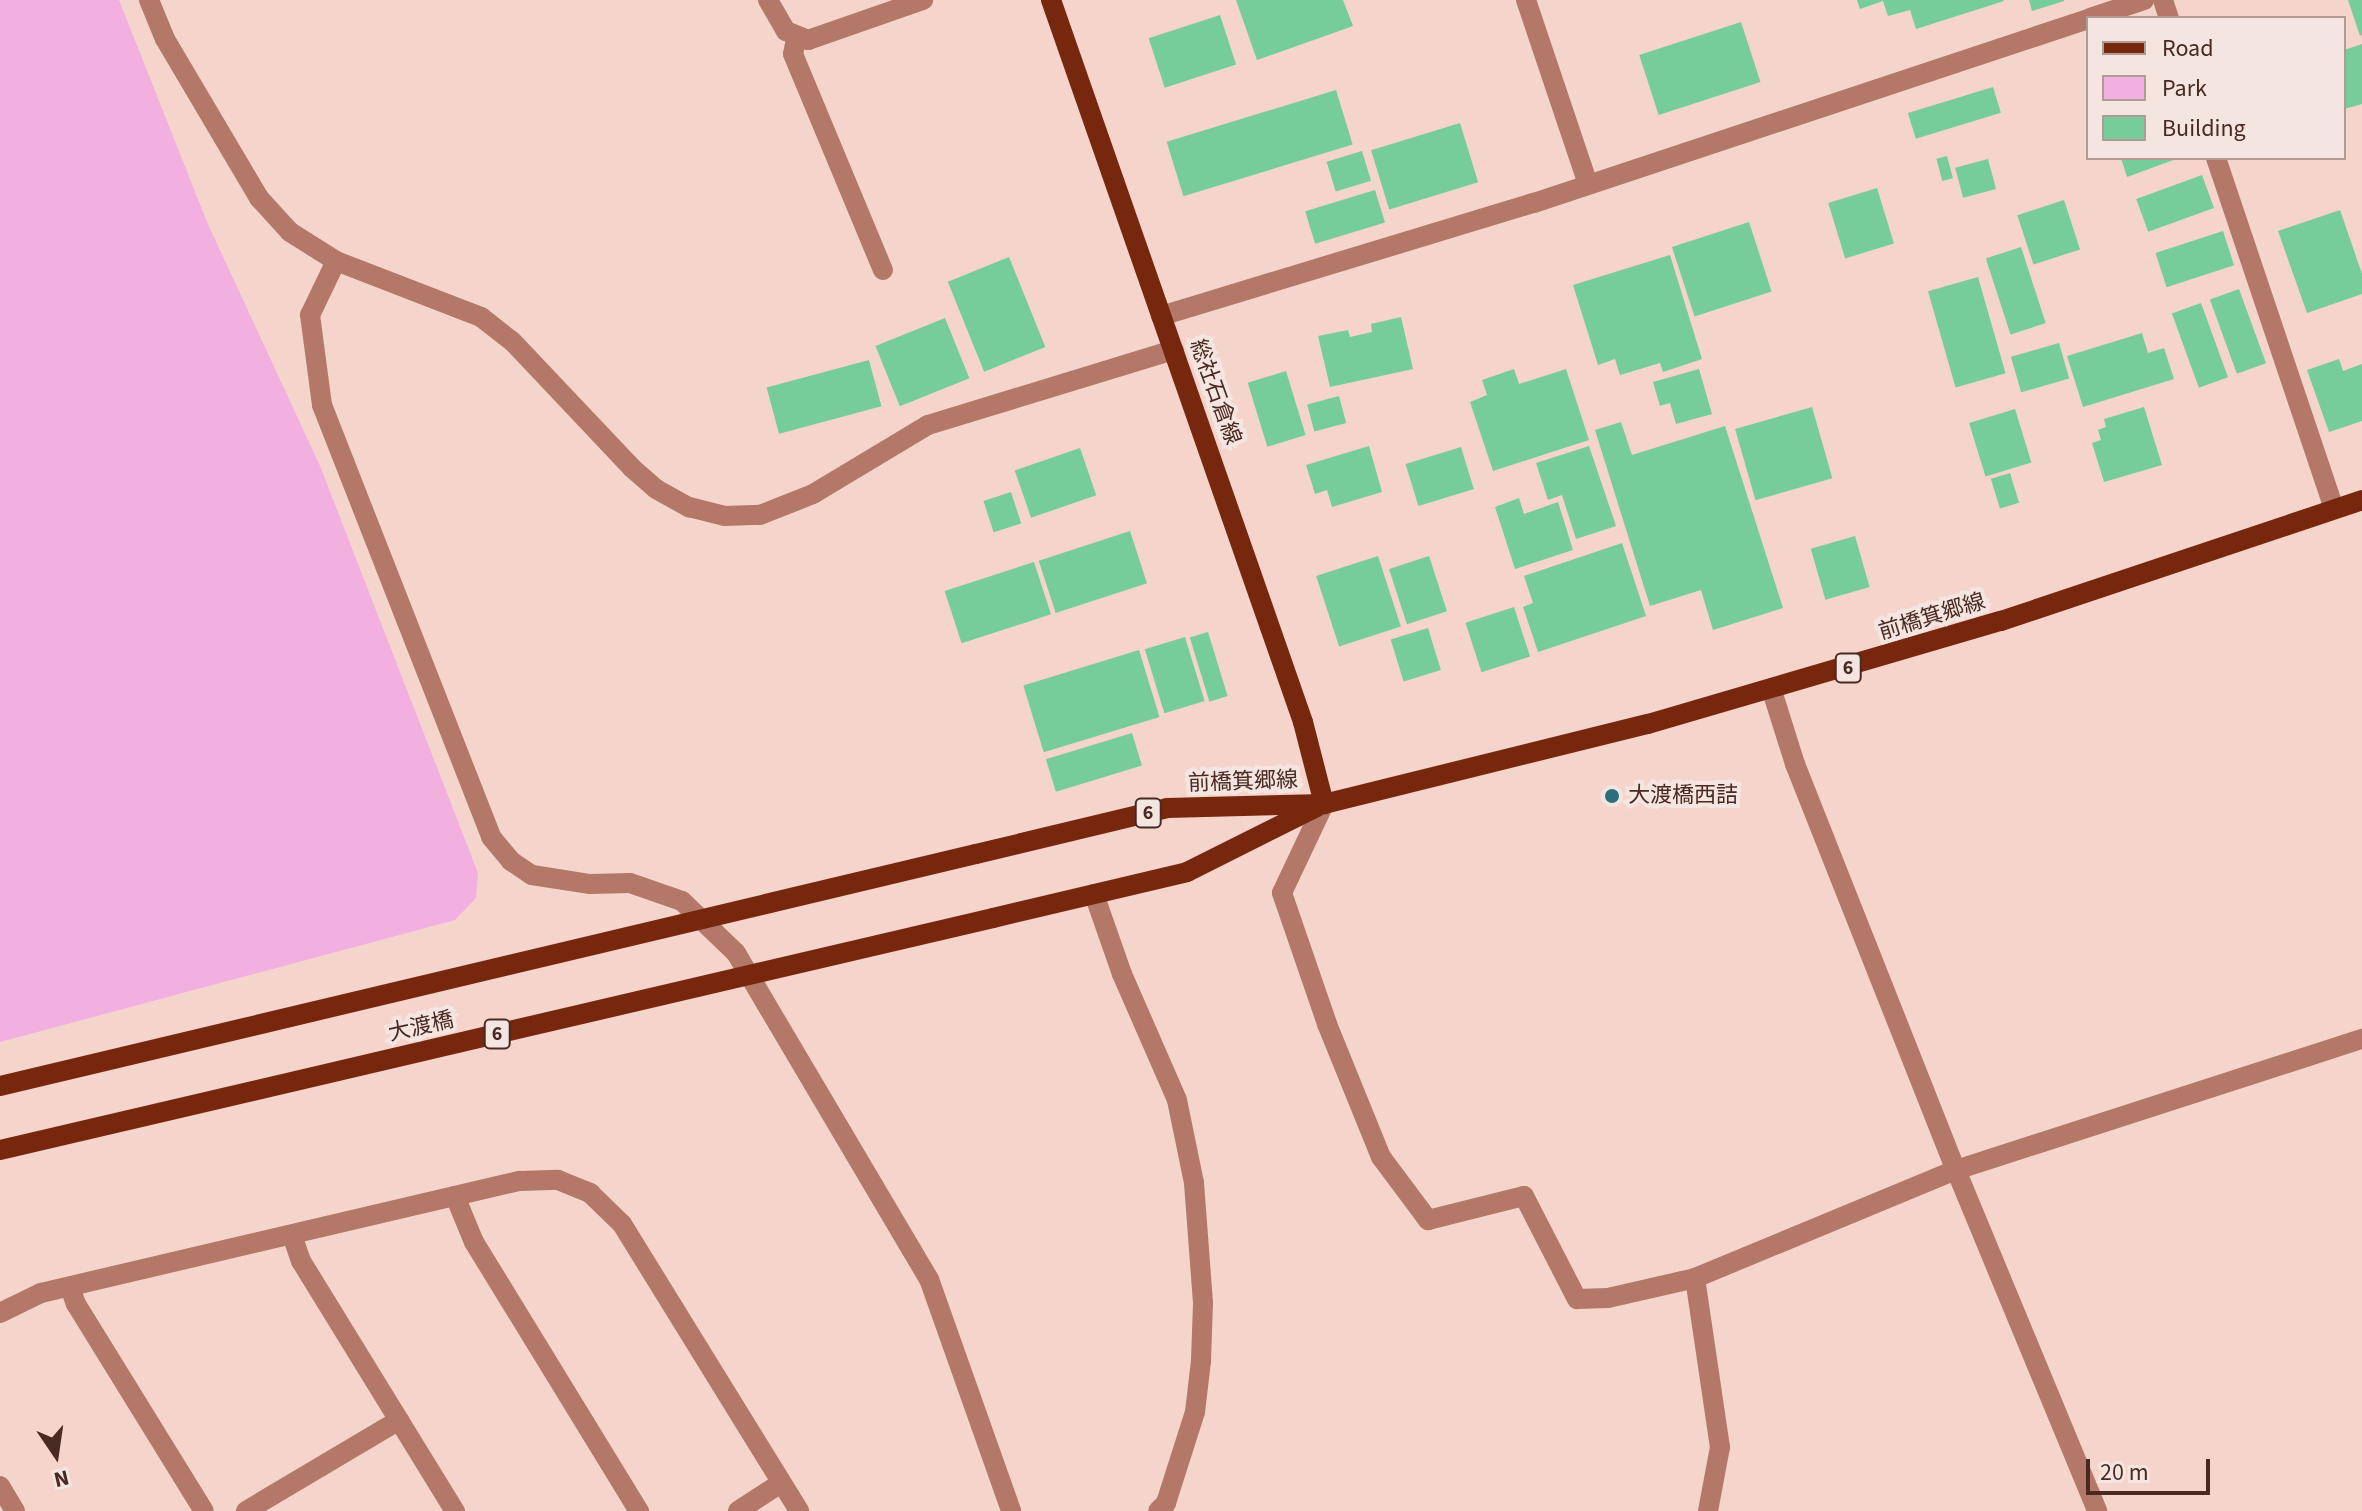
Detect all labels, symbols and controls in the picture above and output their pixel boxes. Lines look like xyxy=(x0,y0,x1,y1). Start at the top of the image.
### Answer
legend xyxy=(2086,16,2346,160)
text: Road xyxy=(2162,31,2214,66)
text: Park xyxy=(2162,71,2207,106)
text: Building xyxy=(2162,111,2246,146)
street label: 総社石倉線 xyxy=(1184,336,1246,448)
street label: 前橋箕郷線 xyxy=(1876,588,1988,646)
road number: 6 xyxy=(1834,652,1862,684)
street label: 前橋箕郷線 xyxy=(1188,767,1298,797)
place label: 大渡橋西詰 xyxy=(1628,783,1738,809)
marker: 大渡橋西詰 xyxy=(1603,787,1621,805)
road number: 6 xyxy=(1134,797,1162,829)
street label: 大渡橋 xyxy=(386,1007,456,1047)
road number: 6 xyxy=(483,1018,511,1050)
north arrow xyxy=(16,1415,96,1495)
scale bar xyxy=(2090,1443,2214,1493)
text: 20 m xyxy=(2100,1455,2149,1490)
text: N xyxy=(51,1461,72,1496)

